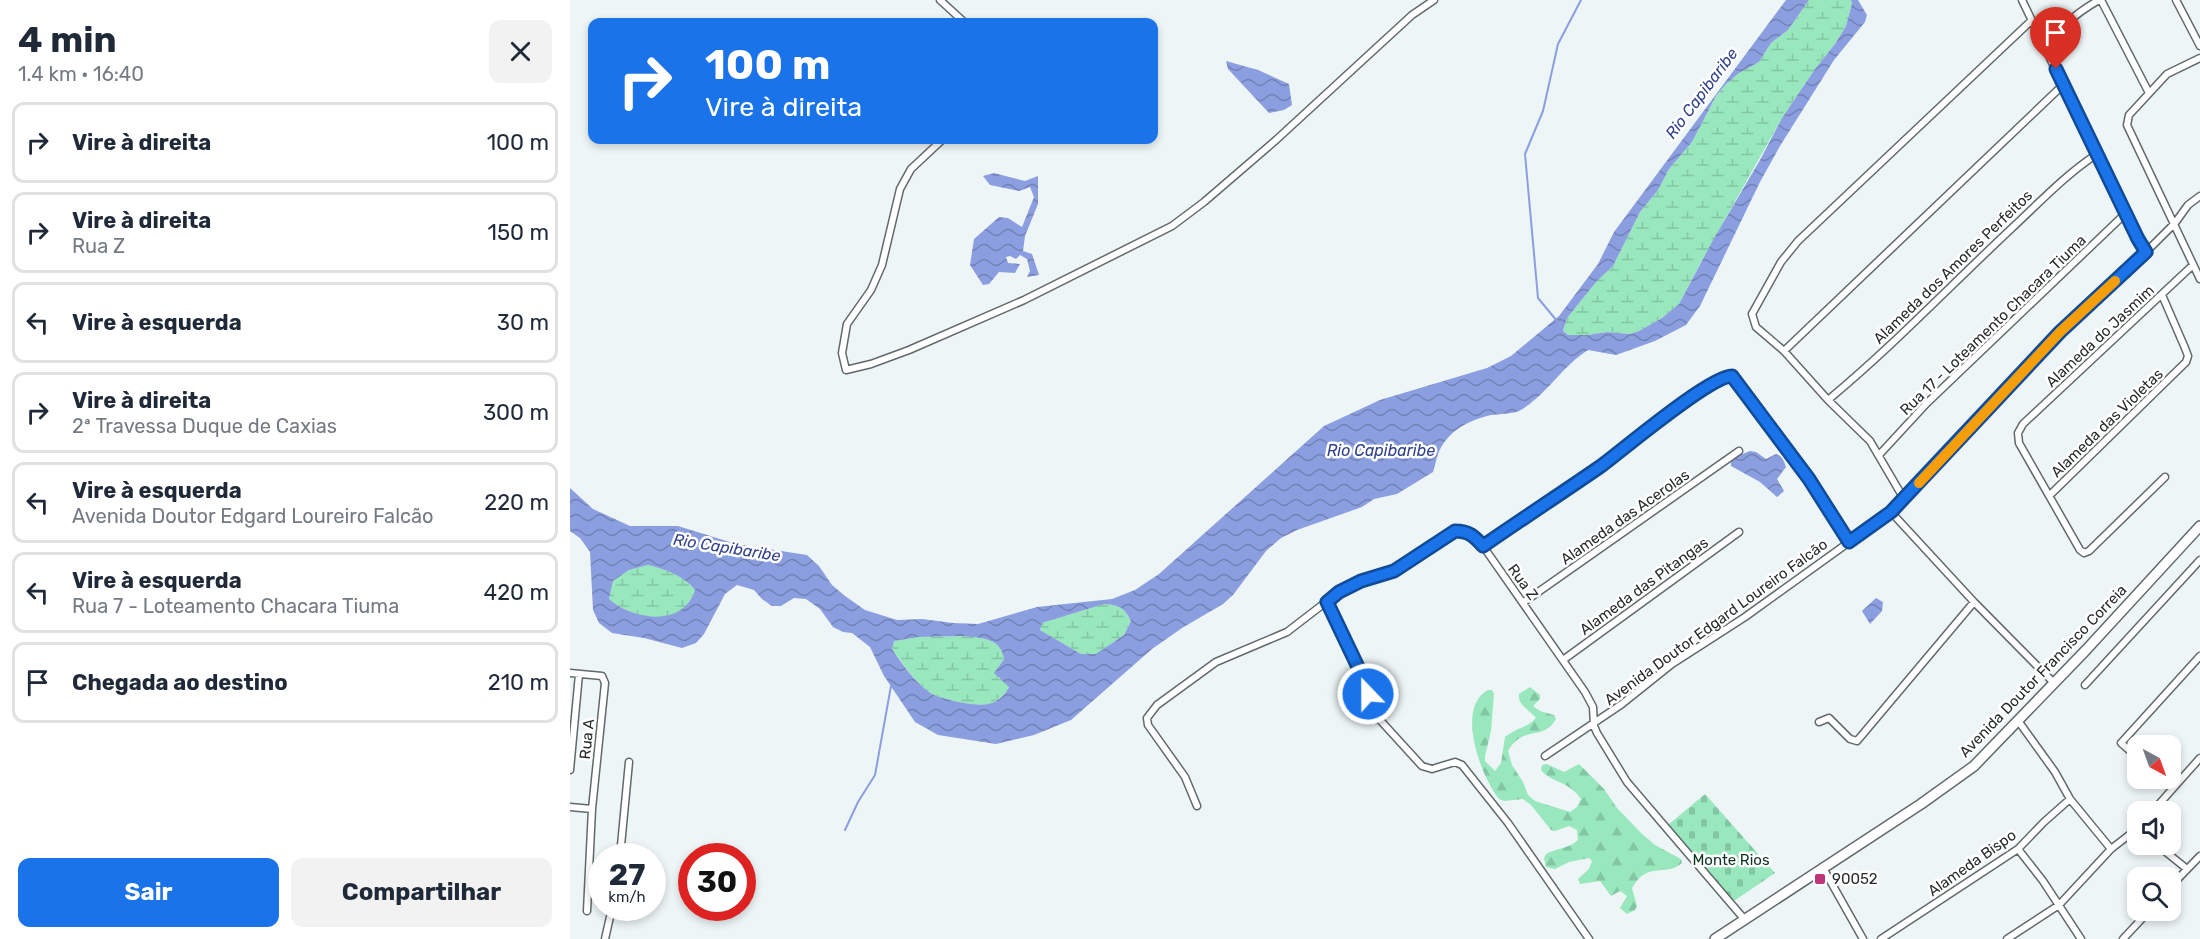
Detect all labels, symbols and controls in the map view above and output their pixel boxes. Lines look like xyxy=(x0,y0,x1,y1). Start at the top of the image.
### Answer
pin xyxy=(2030,7,2081,69)
icon: arrive xyxy=(2039,16,2072,49)
text: 4 min xyxy=(18,18,117,61)
button: close xyxy=(489,20,552,83)
text: 100 m xyxy=(705,40,830,90)
icon: right xyxy=(606,42,684,120)
water label: Rio Capibaribe xyxy=(1661,44,1742,142)
text: 1.4 km · 16:40 xyxy=(18,62,144,86)
text: Vire à direita xyxy=(705,91,862,123)
icon: right xyxy=(21,126,54,159)
text: Vire à direita xyxy=(72,129,211,156)
text: 100 m xyxy=(487,129,549,156)
street label: Alameda dos Amores Perfeitos xyxy=(1870,186,2036,348)
text: Vire à direita xyxy=(72,207,211,234)
icon: right xyxy=(21,216,54,249)
text: 150 m xyxy=(488,219,549,246)
street label: Rua 17 - Loteamento Chacara Tiuma xyxy=(1896,231,2090,419)
text: Rua Z xyxy=(72,234,125,258)
street label: Alameda do Jasmim xyxy=(2042,281,2158,391)
icon: left xyxy=(21,306,54,339)
text: Vire à esquerda xyxy=(72,309,242,336)
text: 30 m xyxy=(497,309,549,336)
street label: Alameda das Violetas xyxy=(2047,365,2167,481)
text: Vire à direita xyxy=(72,387,211,414)
icon: right xyxy=(21,396,54,429)
text: 300 m xyxy=(483,399,549,426)
text: 2ª Travessa Duque de Caxias xyxy=(72,414,337,438)
water label: Rio Capibaribe xyxy=(1327,441,1435,460)
street label: Alameda das Acerolas xyxy=(1557,466,1693,568)
text: Vire à esquerda xyxy=(72,477,242,504)
icon: left xyxy=(21,486,54,519)
text: 220 m xyxy=(484,489,549,516)
text: Avenida Doutor Edgard Loureiro Falcão xyxy=(72,504,434,528)
water label: Rio Capibaribe xyxy=(672,530,782,565)
street label: Alameda das Pitangas xyxy=(1576,533,1712,639)
street label: Avenida Doutor Edgard Loureiro Falcão xyxy=(1601,535,1831,709)
street label: Rua Z xyxy=(1504,561,1542,603)
text: Vire à esquerda xyxy=(72,567,242,594)
icon: left xyxy=(21,576,54,609)
text: 420 m xyxy=(484,579,549,606)
street label: Avenida Doutor Francisco Correia xyxy=(1956,581,2130,761)
text: Rua 7 - Loteamento Chacara Tiuma xyxy=(72,594,399,618)
position arrow xyxy=(1336,662,1400,726)
icon: arrive xyxy=(21,666,54,699)
text: Chegada ao destino xyxy=(72,669,288,696)
text: 210 m xyxy=(488,669,549,696)
street label: Rua A xyxy=(576,718,598,760)
north arrow xyxy=(2127,735,2181,789)
map controls xyxy=(2127,735,2181,921)
button: sound xyxy=(2127,801,2181,855)
street label: Alameda Bispo xyxy=(1924,826,2020,900)
speed limit sign: 30 xyxy=(678,843,756,921)
park label: Monte Rios xyxy=(1692,851,1770,869)
text: 27 xyxy=(609,857,645,893)
button: Sair xyxy=(18,858,279,927)
button: Compartilhar xyxy=(291,858,552,927)
button: search xyxy=(2127,867,2181,921)
place label: 90052 xyxy=(1832,870,1878,888)
marker: 90052 xyxy=(1813,872,1827,886)
text: km/h xyxy=(608,888,646,906)

